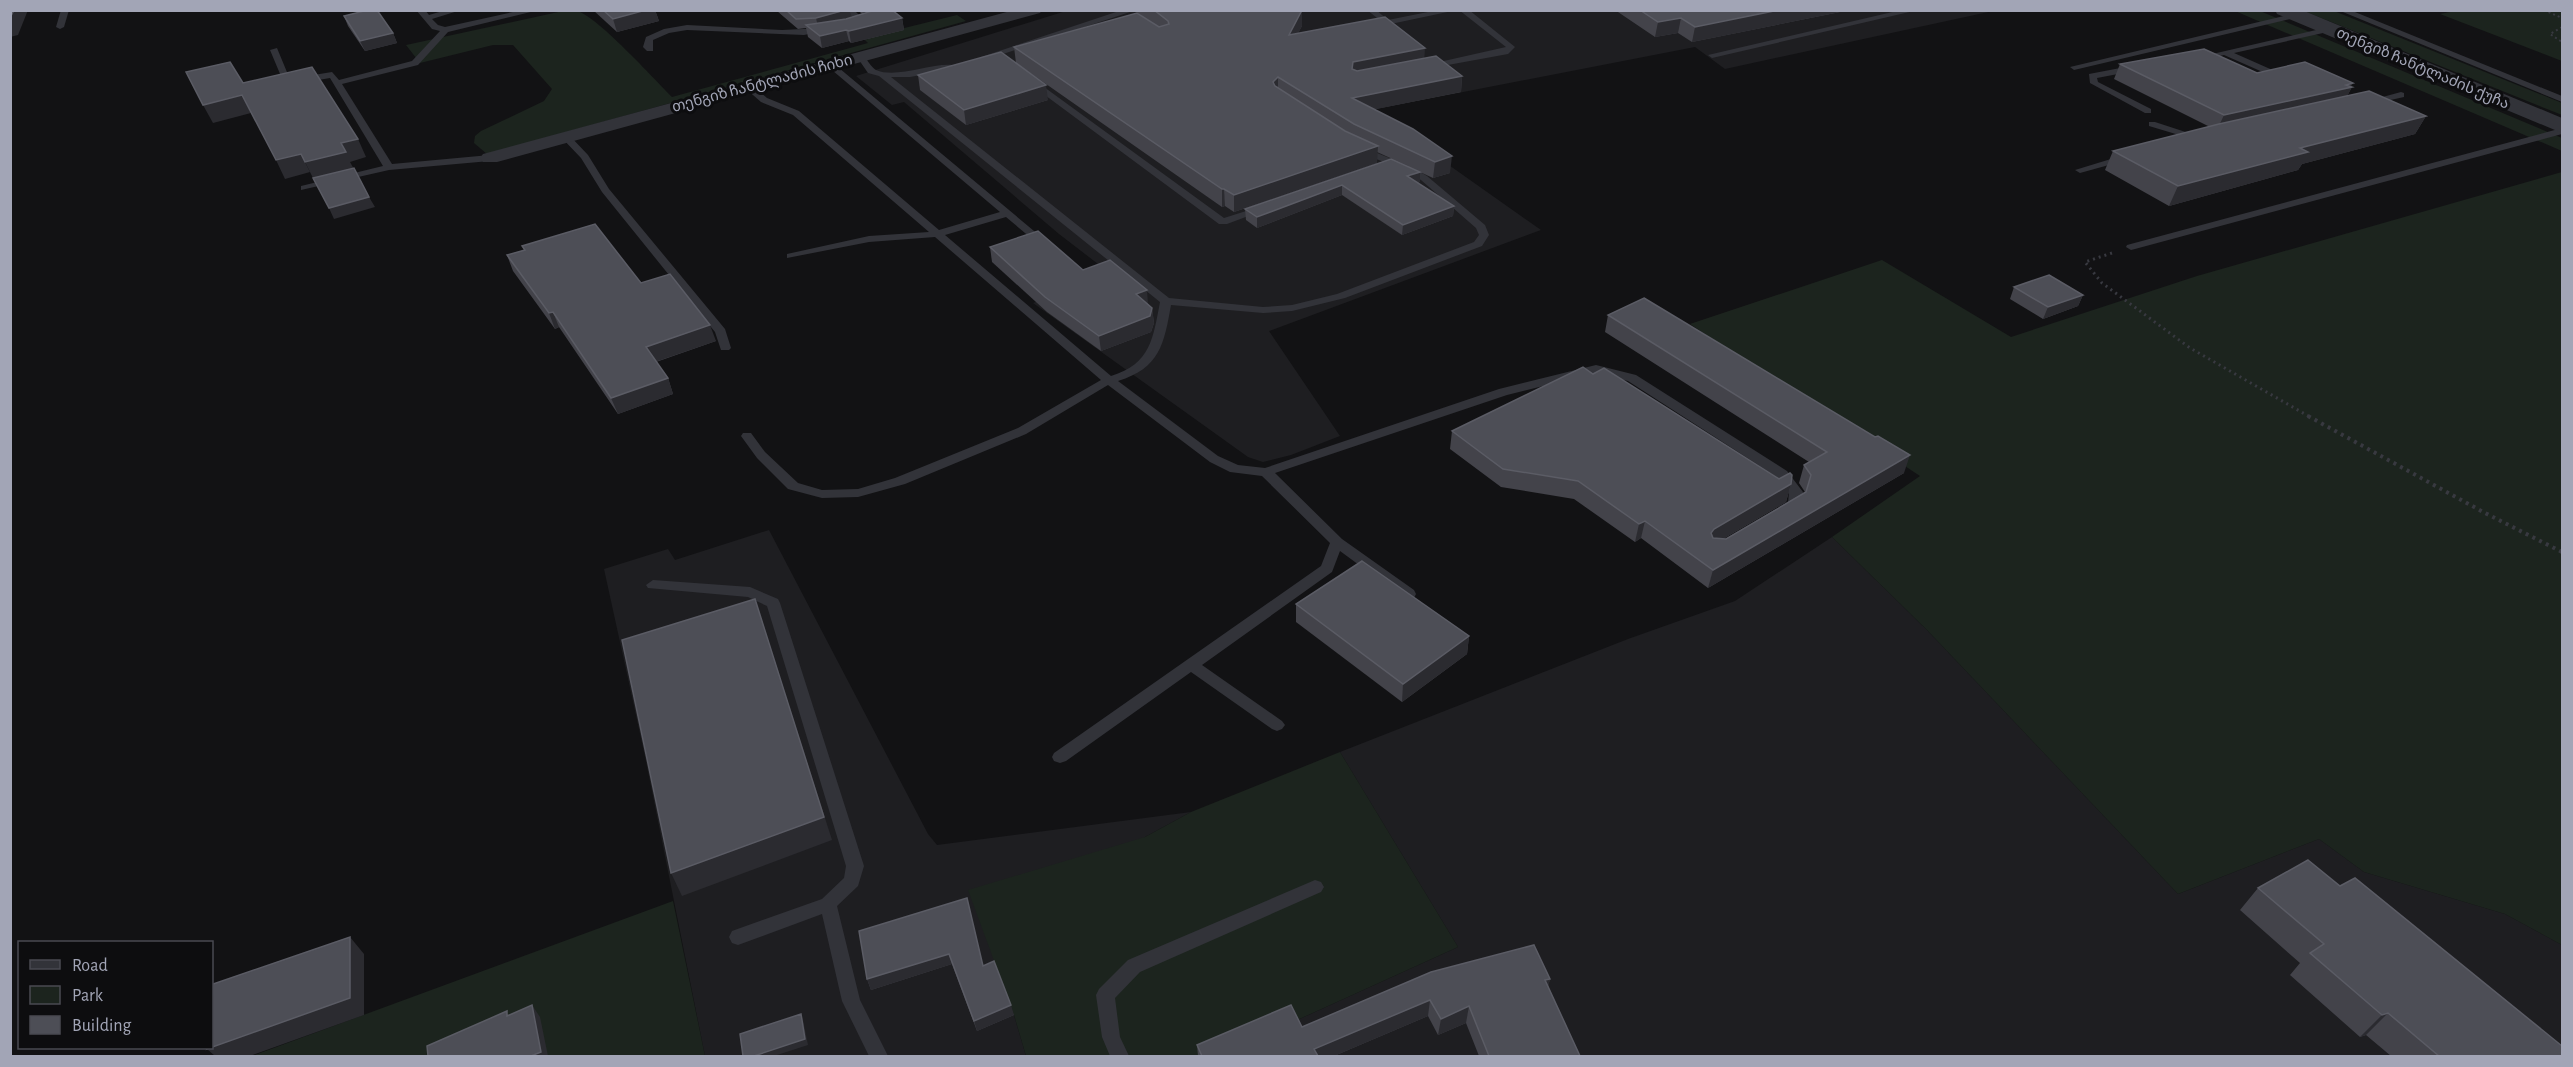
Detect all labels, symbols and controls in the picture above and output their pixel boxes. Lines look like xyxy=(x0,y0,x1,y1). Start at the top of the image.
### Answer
street label: თენგიზ ჩანტლაძის ქუჩა xyxy=(2334,25,2511,113)
street label: თენგიზ ჩანტლაძის ჩიხი xyxy=(670,52,854,116)
legend xyxy=(18,941,213,1049)
text: Road xyxy=(72,957,108,975)
text: Park xyxy=(72,987,104,1005)
text: Building xyxy=(72,1017,132,1035)

